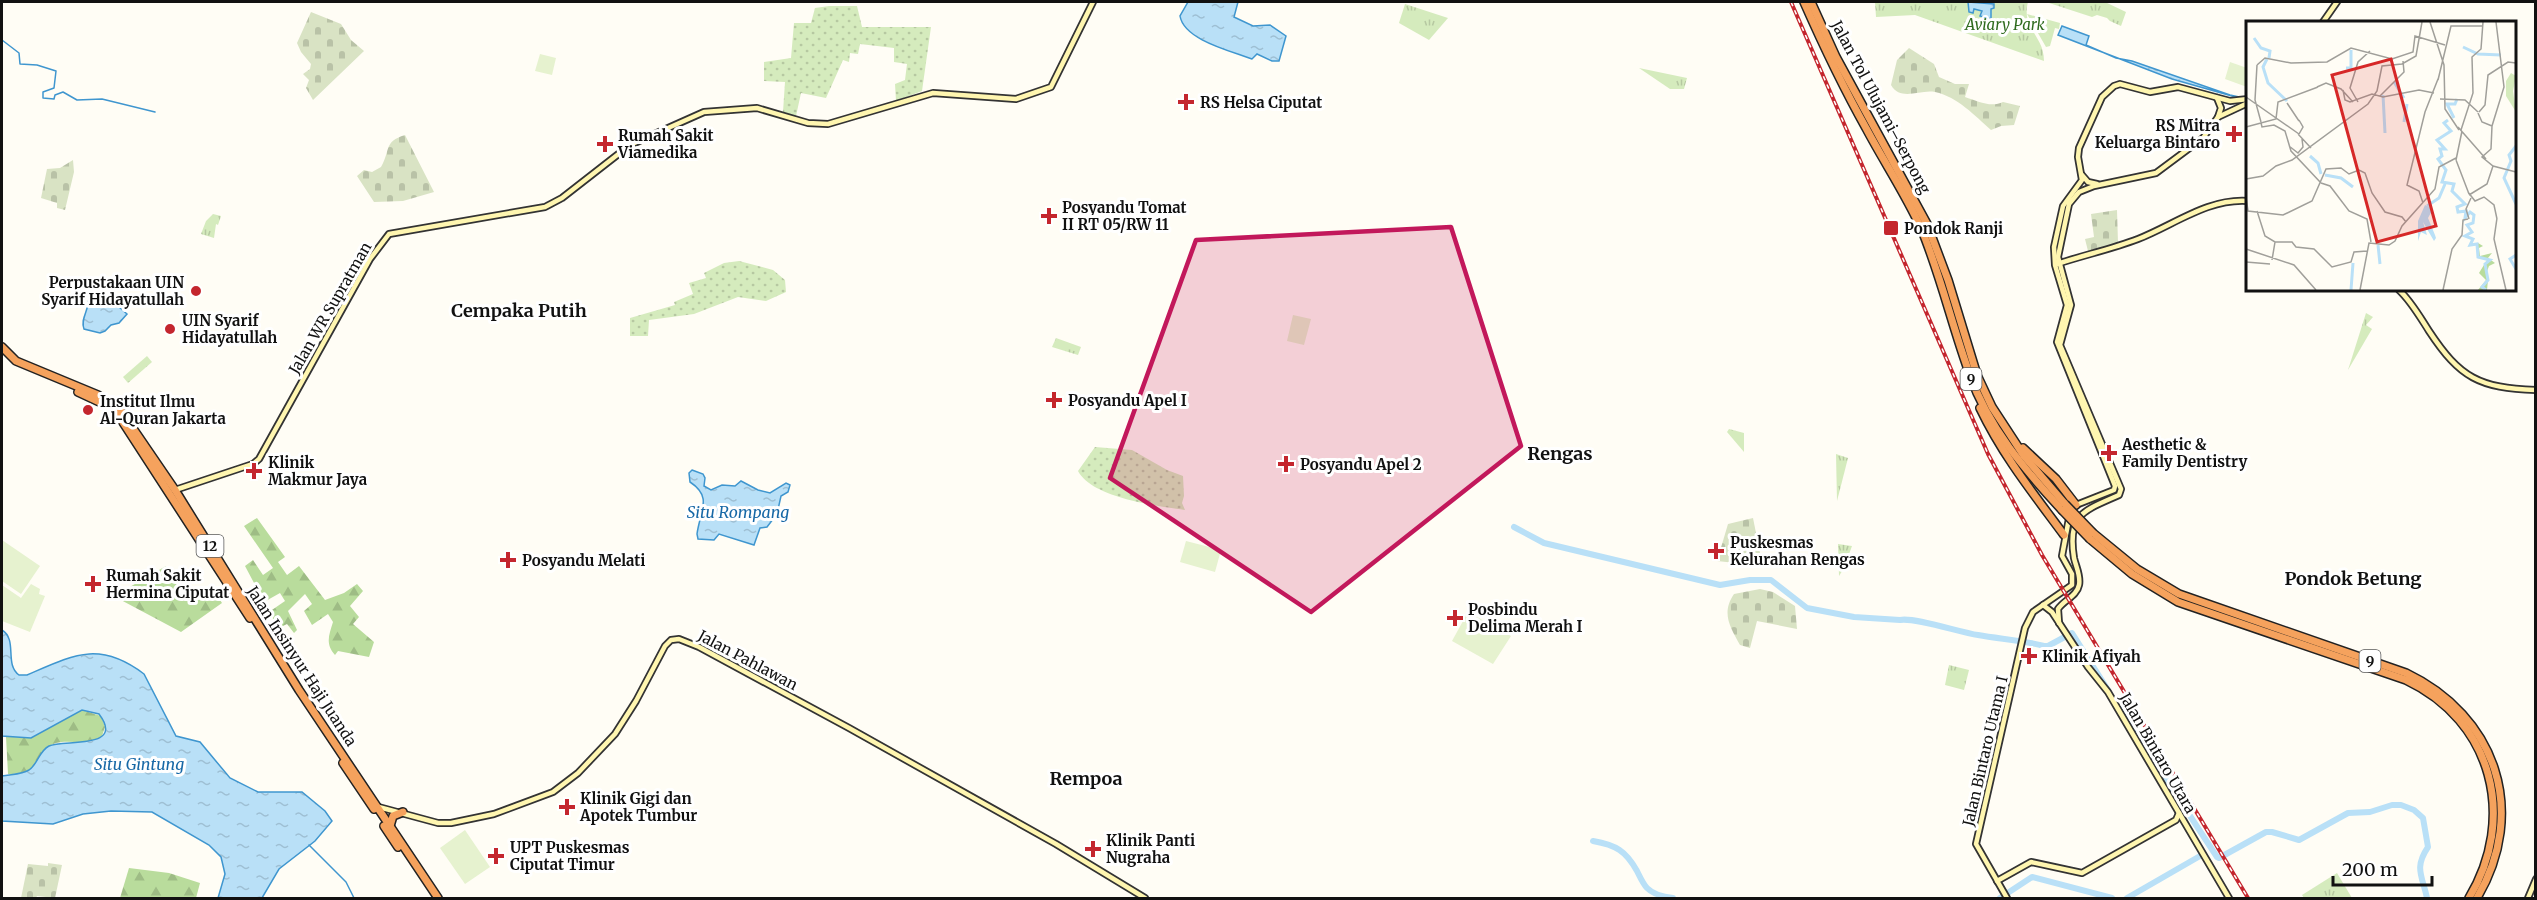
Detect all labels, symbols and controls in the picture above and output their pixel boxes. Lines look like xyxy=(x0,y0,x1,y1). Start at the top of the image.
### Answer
park label: Aviary Park xyxy=(1964,15,2046,34)
street label: Jalan Tol Ulujami–Serpong xyxy=(1827,16,1935,197)
inset map xyxy=(2246,21,2516,291)
marker: RS Helsa Ciputat xyxy=(1177,93,1195,111)
place label: RS Helsa Ciputat xyxy=(1200,93,1322,112)
place label: RS Mitra Keluarga Bintaro xyxy=(2095,116,2221,152)
marker: RS Mitra Keluarga Bintaro xyxy=(2225,125,2243,143)
place label: Rumah Sakit Viamedika xyxy=(617,126,714,162)
marker: Rumah Sakit Viamedika xyxy=(596,135,614,153)
place label: Posyandu Tomat II RT 05/RW 11 xyxy=(1062,198,1187,234)
marker: Posyandu Tomat II RT 05/RW 11 xyxy=(1040,207,1058,225)
marker: Pondok Ranji xyxy=(1882,219,1900,237)
place label: Pondok Ranji xyxy=(1904,219,2003,238)
street label: Jalan WR Supratman xyxy=(284,239,376,378)
place label: Perpustakaan UIN Syarif Hidayatullah xyxy=(41,273,184,309)
marker: Perpustakaan UIN Syarif Hidayatullah xyxy=(189,284,203,298)
district label: Cempaka Putih xyxy=(451,299,587,322)
place label: UIN Syarif Hidayatullah xyxy=(182,311,277,347)
marker: UIN Syarif Hidayatullah xyxy=(163,322,177,336)
road number: 9 xyxy=(1960,368,1982,390)
marker: Posyandu Apel I xyxy=(1045,391,1063,409)
place label: Posyandu Apel I xyxy=(1068,391,1187,410)
place label: Institut Ilmu Al-Quran Jakarta xyxy=(99,392,226,428)
marker: Institut Ilmu Al-Quran Jakarta xyxy=(81,403,95,417)
place label: Aesthetic & Family Dentistry xyxy=(2121,435,2247,471)
district label: Rengas xyxy=(1527,442,1593,465)
marker: Aesthetic & Family Dentistry xyxy=(2100,444,2118,462)
place label: Klinik Makmur Jaya xyxy=(268,453,368,489)
marker: Posyandu Apel 2 xyxy=(1277,455,1295,473)
place label: Posyandu Apel 2 xyxy=(1300,455,1422,474)
marker: Klinik Makmur Jaya xyxy=(245,462,263,480)
water label: Situ Rompang xyxy=(687,502,789,522)
place label: Puskesmas Kelurahan Rengas xyxy=(1730,533,1865,569)
road number: 12 xyxy=(196,535,224,557)
marker: Puskesmas Kelurahan Rengas xyxy=(1707,542,1725,560)
marker: Posyandu Melati xyxy=(499,551,517,569)
place label: Posyandu Melati xyxy=(522,551,645,570)
place label: Rumah Sakit Hermina Ciputat xyxy=(106,566,229,602)
district label: Pondok Betung xyxy=(2284,567,2422,590)
marker: Rumah Sakit Hermina Ciputat xyxy=(84,575,102,593)
street label: Jalan Insinyur Haji Juanda xyxy=(243,582,361,750)
place label: Posbindu Delima Merah I xyxy=(1468,600,1583,636)
marker: Posbindu Delima Merah I xyxy=(1446,609,1464,627)
street label: Jalan Pahlawan xyxy=(694,625,801,694)
marker: Klinik Afiyah xyxy=(2020,647,2038,665)
place label: Klinik Afiyah xyxy=(2042,647,2141,666)
road number: 9 xyxy=(2360,650,2380,672)
street label: Jalan Bintaro Utama I xyxy=(1958,674,2012,829)
street label: Jalan Bintaro Utara xyxy=(2115,688,2200,817)
water label: Situ Gintung xyxy=(94,754,184,774)
district label: Rempoa xyxy=(1049,767,1123,790)
place label: Klinik Gigi dan Apotek Tumbur xyxy=(579,789,697,825)
marker: Klinik Gigi dan Apotek Tumbur xyxy=(558,798,576,816)
place label: Klinik Panti Nugraha xyxy=(1106,831,1195,867)
place label: UPT Puskesmas Ciputat Timur xyxy=(510,838,630,874)
marker: Klinik Panti Nugraha xyxy=(1084,840,1102,858)
marker: UPT Puskesmas Ciputat Timur xyxy=(487,847,505,865)
scale bar xyxy=(2333,849,2432,887)
text: 200 m xyxy=(2342,858,2398,881)

